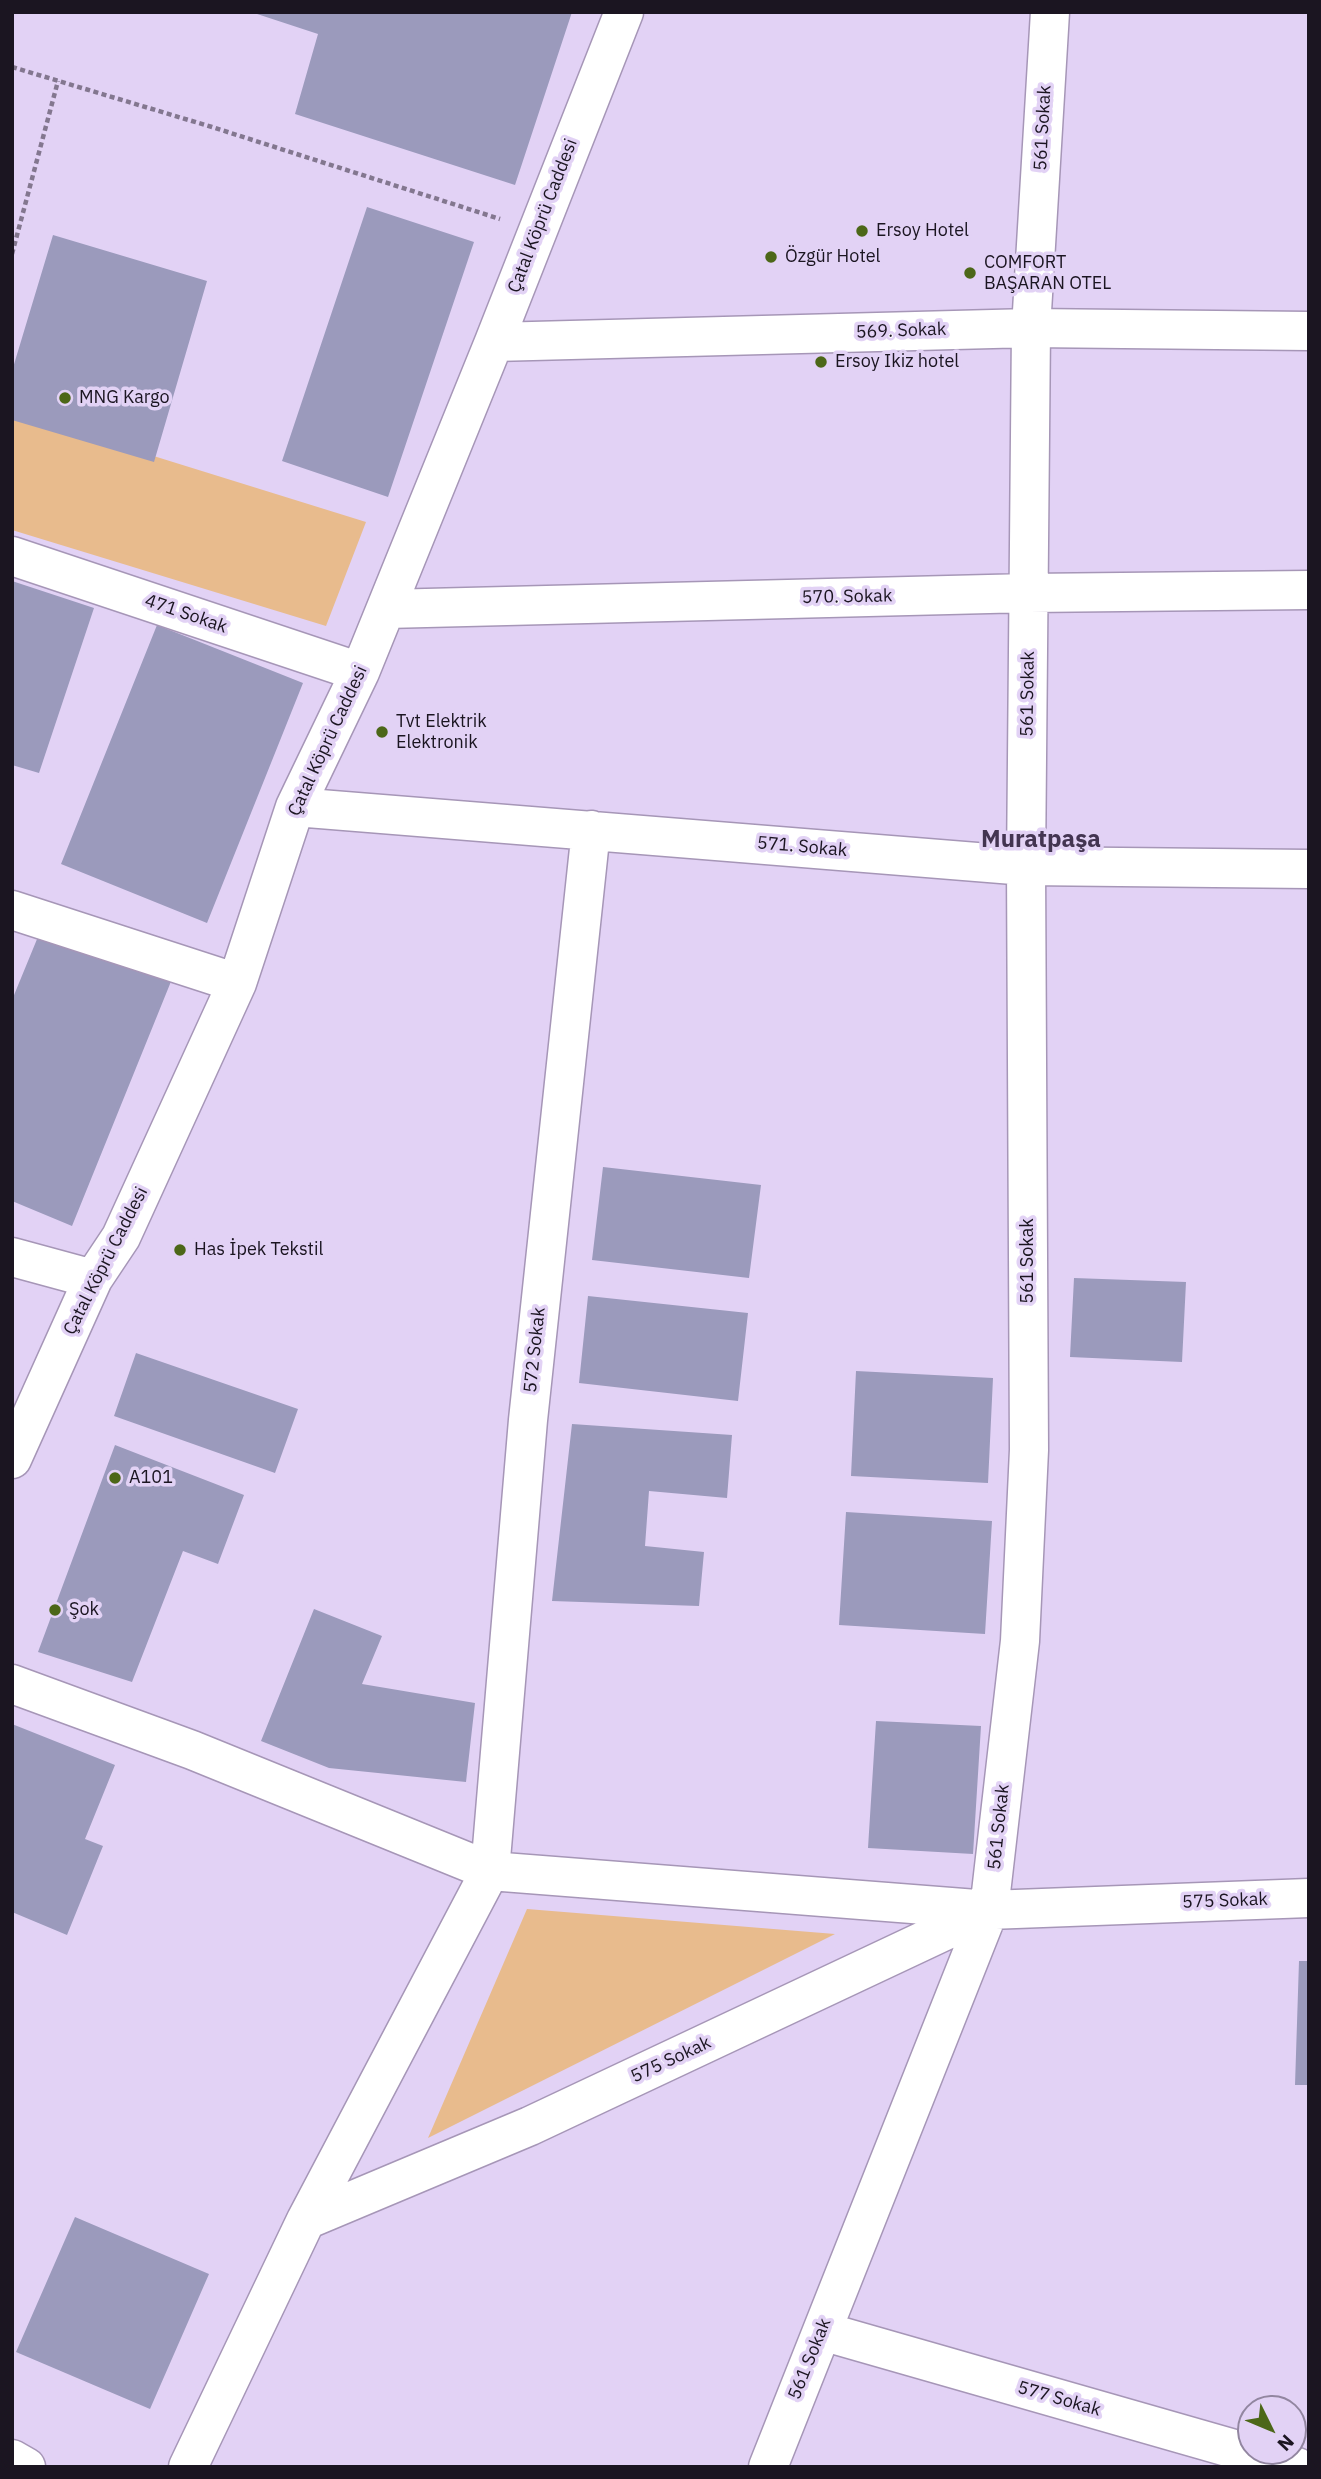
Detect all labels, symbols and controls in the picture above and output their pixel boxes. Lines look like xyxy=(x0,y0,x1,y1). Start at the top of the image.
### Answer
street label: 561 Sokak xyxy=(1030,85,1056,171)
street label: Çatal Köprü Caddesi xyxy=(504,136,582,296)
place label: Ersoy Hotel xyxy=(876,220,969,242)
marker: Ersoy Hotel xyxy=(854,223,870,239)
place label: Özgür Hotel xyxy=(785,246,880,268)
marker: Özgür Hotel xyxy=(763,249,779,265)
place label: COMFORT BAŞARAN OTEL xyxy=(984,252,1111,294)
marker: COMFORT BAŞARAN OTEL xyxy=(962,265,978,281)
street label: 569. Sokak xyxy=(855,319,947,343)
place label: Ersoy Ikiz hotel xyxy=(835,351,959,373)
marker: Ersoy Ikiz hotel xyxy=(813,354,829,370)
place label: MNG Kargo xyxy=(79,387,170,409)
marker: MNG Kargo xyxy=(57,390,73,406)
street label: 570. Sokak xyxy=(802,585,892,609)
street label: 471 Sokak xyxy=(142,590,230,638)
street label: 561 Sokak xyxy=(1016,651,1040,737)
street label: Çatal Köprü Caddesi xyxy=(284,662,372,820)
place label: Tvt Elektrik Elektronik xyxy=(396,711,487,754)
marker: Tvt Elektrik Elektronik xyxy=(374,724,390,740)
district label: Muratpaşa xyxy=(981,826,1101,854)
street label: 571. Sokak xyxy=(756,832,848,862)
street label: Çatal Köprü Caddesi xyxy=(59,1183,153,1339)
street label: 561 Sokak xyxy=(1017,1218,1039,1304)
place label: Has İpek Tekstil xyxy=(194,1239,323,1261)
marker: Has İpek Tekstil xyxy=(172,1242,188,1258)
street label: 572 Sokak xyxy=(520,1306,550,1394)
place label: A101 xyxy=(129,1467,173,1489)
marker: A101 xyxy=(107,1470,123,1486)
place label: Şok xyxy=(69,1599,99,1621)
marker: Şok xyxy=(47,1602,63,1618)
street label: 561 Sokak xyxy=(984,1783,1014,1871)
street label: 575 Sokak xyxy=(1182,1889,1268,1913)
street label: 575 Sokak xyxy=(628,2032,714,2088)
street label: 561 Sokak xyxy=(784,2315,836,2403)
street label: 577 Sokak xyxy=(1015,2377,1103,2421)
north arrow xyxy=(1237,2395,1307,2465)
text: N xyxy=(1272,2430,1299,2456)

